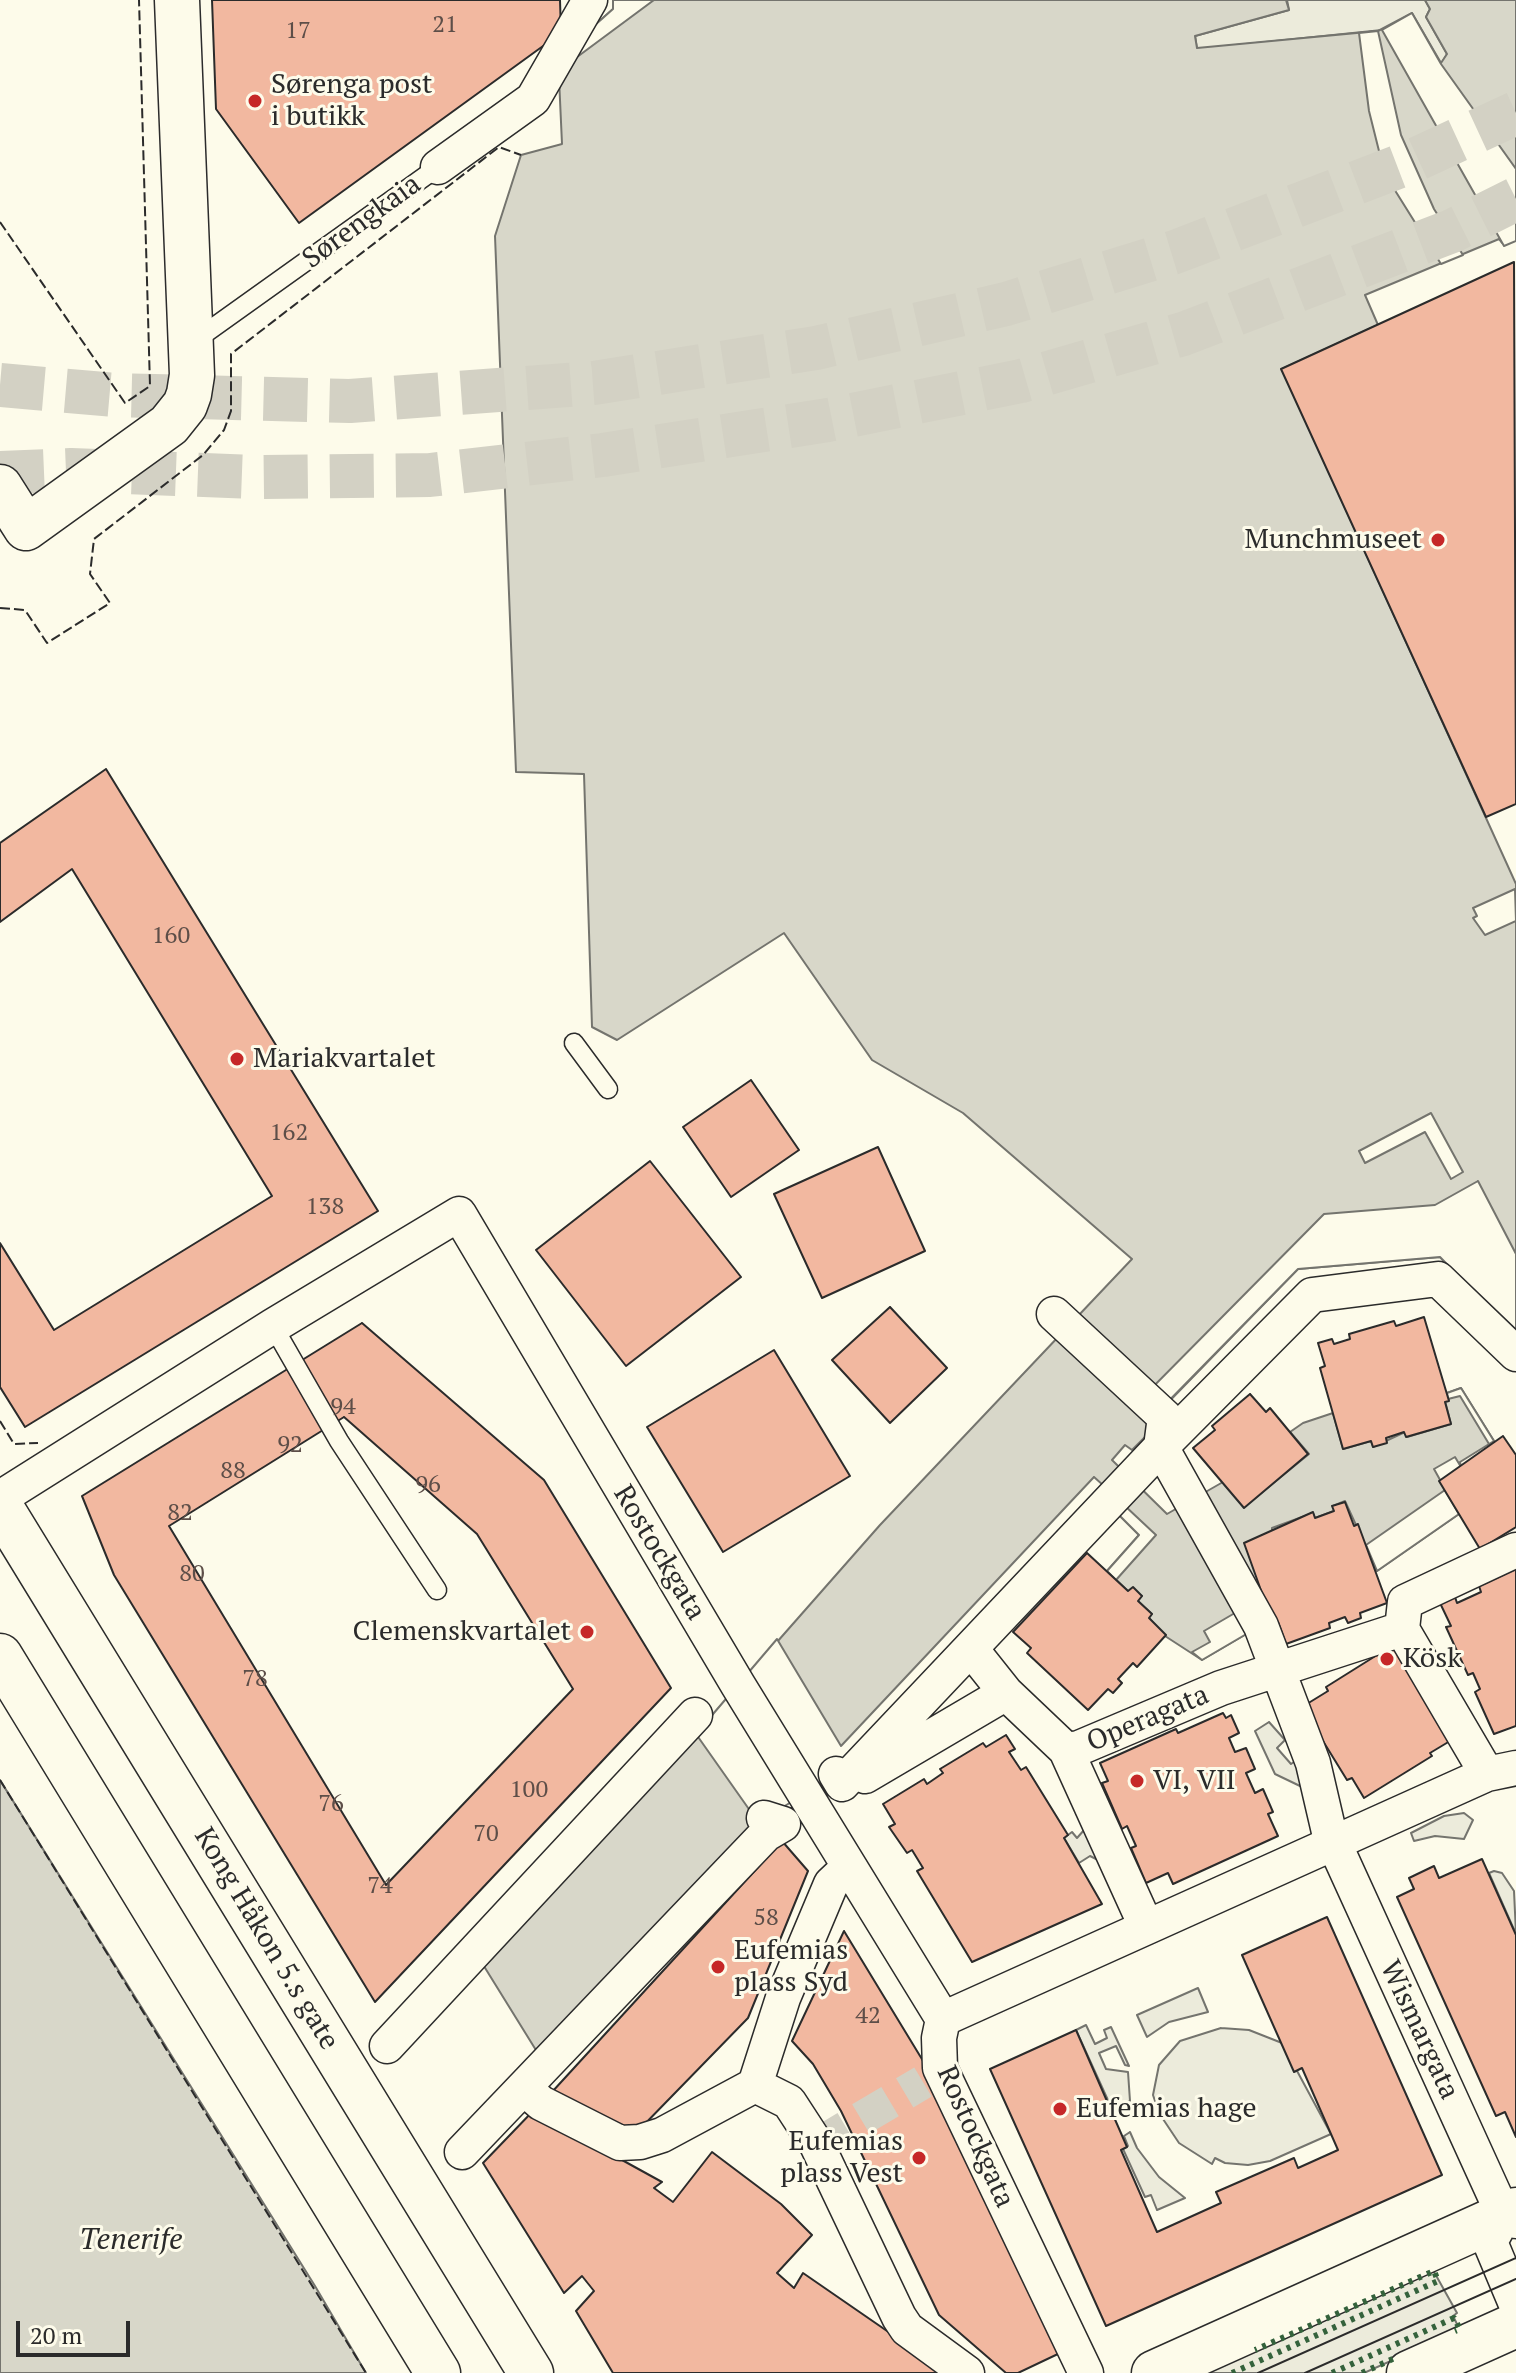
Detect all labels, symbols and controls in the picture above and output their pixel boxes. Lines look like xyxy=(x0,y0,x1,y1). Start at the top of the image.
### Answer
house number: 21 xyxy=(432,11,458,39)
house number: 17 xyxy=(285,17,311,45)
place label: Sørenga post i butikk xyxy=(271,68,432,134)
marker: Sørenga post i butikk xyxy=(246,92,264,110)
street label: Sørengkaia xyxy=(296,168,428,276)
place label: Munchmuseet xyxy=(1245,523,1422,557)
marker: Munchmuseet xyxy=(1429,531,1447,549)
house number: 160 xyxy=(152,922,190,950)
place label: Mariakvartalet xyxy=(253,1042,436,1076)
marker: Mariakvartalet xyxy=(228,1050,246,1068)
house number: 162 xyxy=(270,1119,308,1147)
house number: 138 xyxy=(306,1193,344,1221)
house number: 94 xyxy=(330,1393,356,1421)
house number: 92 xyxy=(277,1431,303,1459)
house number: 88 xyxy=(220,1457,246,1485)
house number: 96 xyxy=(415,1471,441,1499)
street label: Rostockgata xyxy=(606,1479,712,1627)
house number: 82 xyxy=(167,1499,193,1527)
house number: 80 xyxy=(179,1560,205,1588)
place label: Clemenskvartalet xyxy=(352,1615,571,1649)
marker: Clemenskvartalet xyxy=(578,1623,596,1641)
place label: Kösk xyxy=(1403,1642,1462,1676)
marker: Kösk xyxy=(1378,1650,1396,1668)
house number: 78 xyxy=(242,1665,268,1693)
street label: Operagata xyxy=(1082,1678,1214,1760)
place label: VI, VII xyxy=(1153,1764,1236,1798)
marker: VI, VII xyxy=(1128,1772,1146,1790)
house number: 100 xyxy=(510,1776,548,1804)
house number: 76 xyxy=(318,1790,344,1818)
house number: 70 xyxy=(473,1820,499,1848)
street label: Kong Håkon 5.s gate xyxy=(186,1822,346,2056)
house number: 74 xyxy=(367,1872,393,1900)
house number: 58 xyxy=(753,1904,779,1932)
place label: Eufemias plass Syd xyxy=(734,1934,848,2000)
street label: Wismargata xyxy=(1372,1955,1466,2105)
marker: Eufemias plass Syd xyxy=(709,1958,727,1976)
house number: 42 xyxy=(855,2002,881,2030)
street label: Rostockgata xyxy=(929,2061,1021,2213)
place label: Eufemias hage xyxy=(1076,2092,1257,2126)
marker: Eufemias hage xyxy=(1051,2100,1069,2118)
place label: Eufemias plass Vest xyxy=(780,2125,903,2191)
marker: Eufemias plass Vest xyxy=(910,2149,928,2167)
water label: Tenerife xyxy=(79,2222,183,2258)
scale bar xyxy=(20,2305,134,2355)
text: 20 m xyxy=(30,2319,82,2351)

